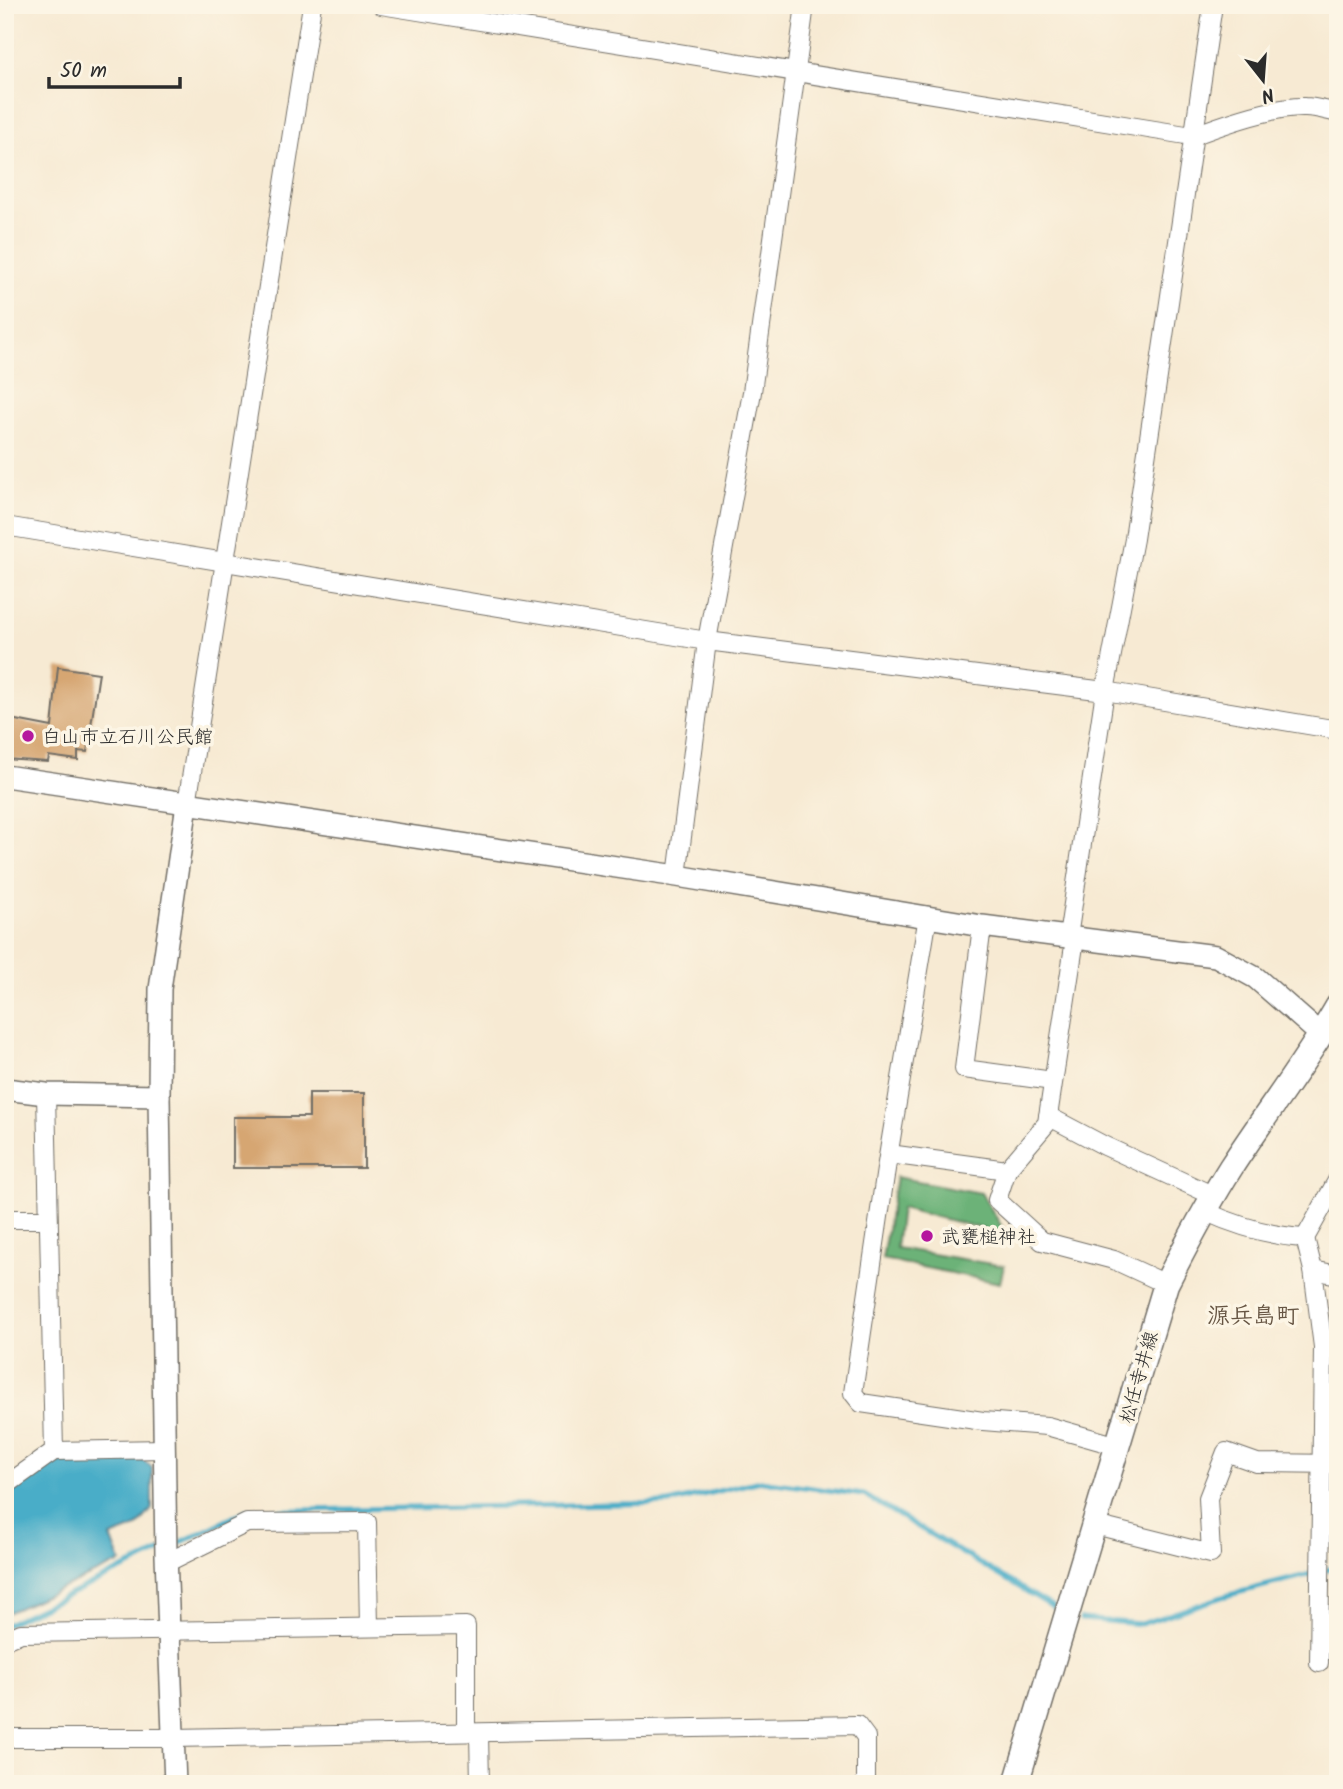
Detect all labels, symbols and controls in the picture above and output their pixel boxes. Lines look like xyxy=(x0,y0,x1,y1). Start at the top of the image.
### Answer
scale bar xyxy=(49,46,180,90)
north arrow xyxy=(1228,46,1298,116)
text: 50 m xyxy=(60,55,107,88)
text: N xyxy=(1257,78,1278,110)
place label: 白山市立石川公民館 xyxy=(42,723,213,753)
marker: 白山市立石川公民館 xyxy=(20,728,36,744)
place label: 武甕槌神社 xyxy=(941,1223,1036,1253)
marker: 武甕槌神社 xyxy=(919,1228,935,1244)
district label: 源兵島町 xyxy=(1207,1299,1299,1335)
street label: 松任寺井線 xyxy=(1112,1328,1167,1427)

